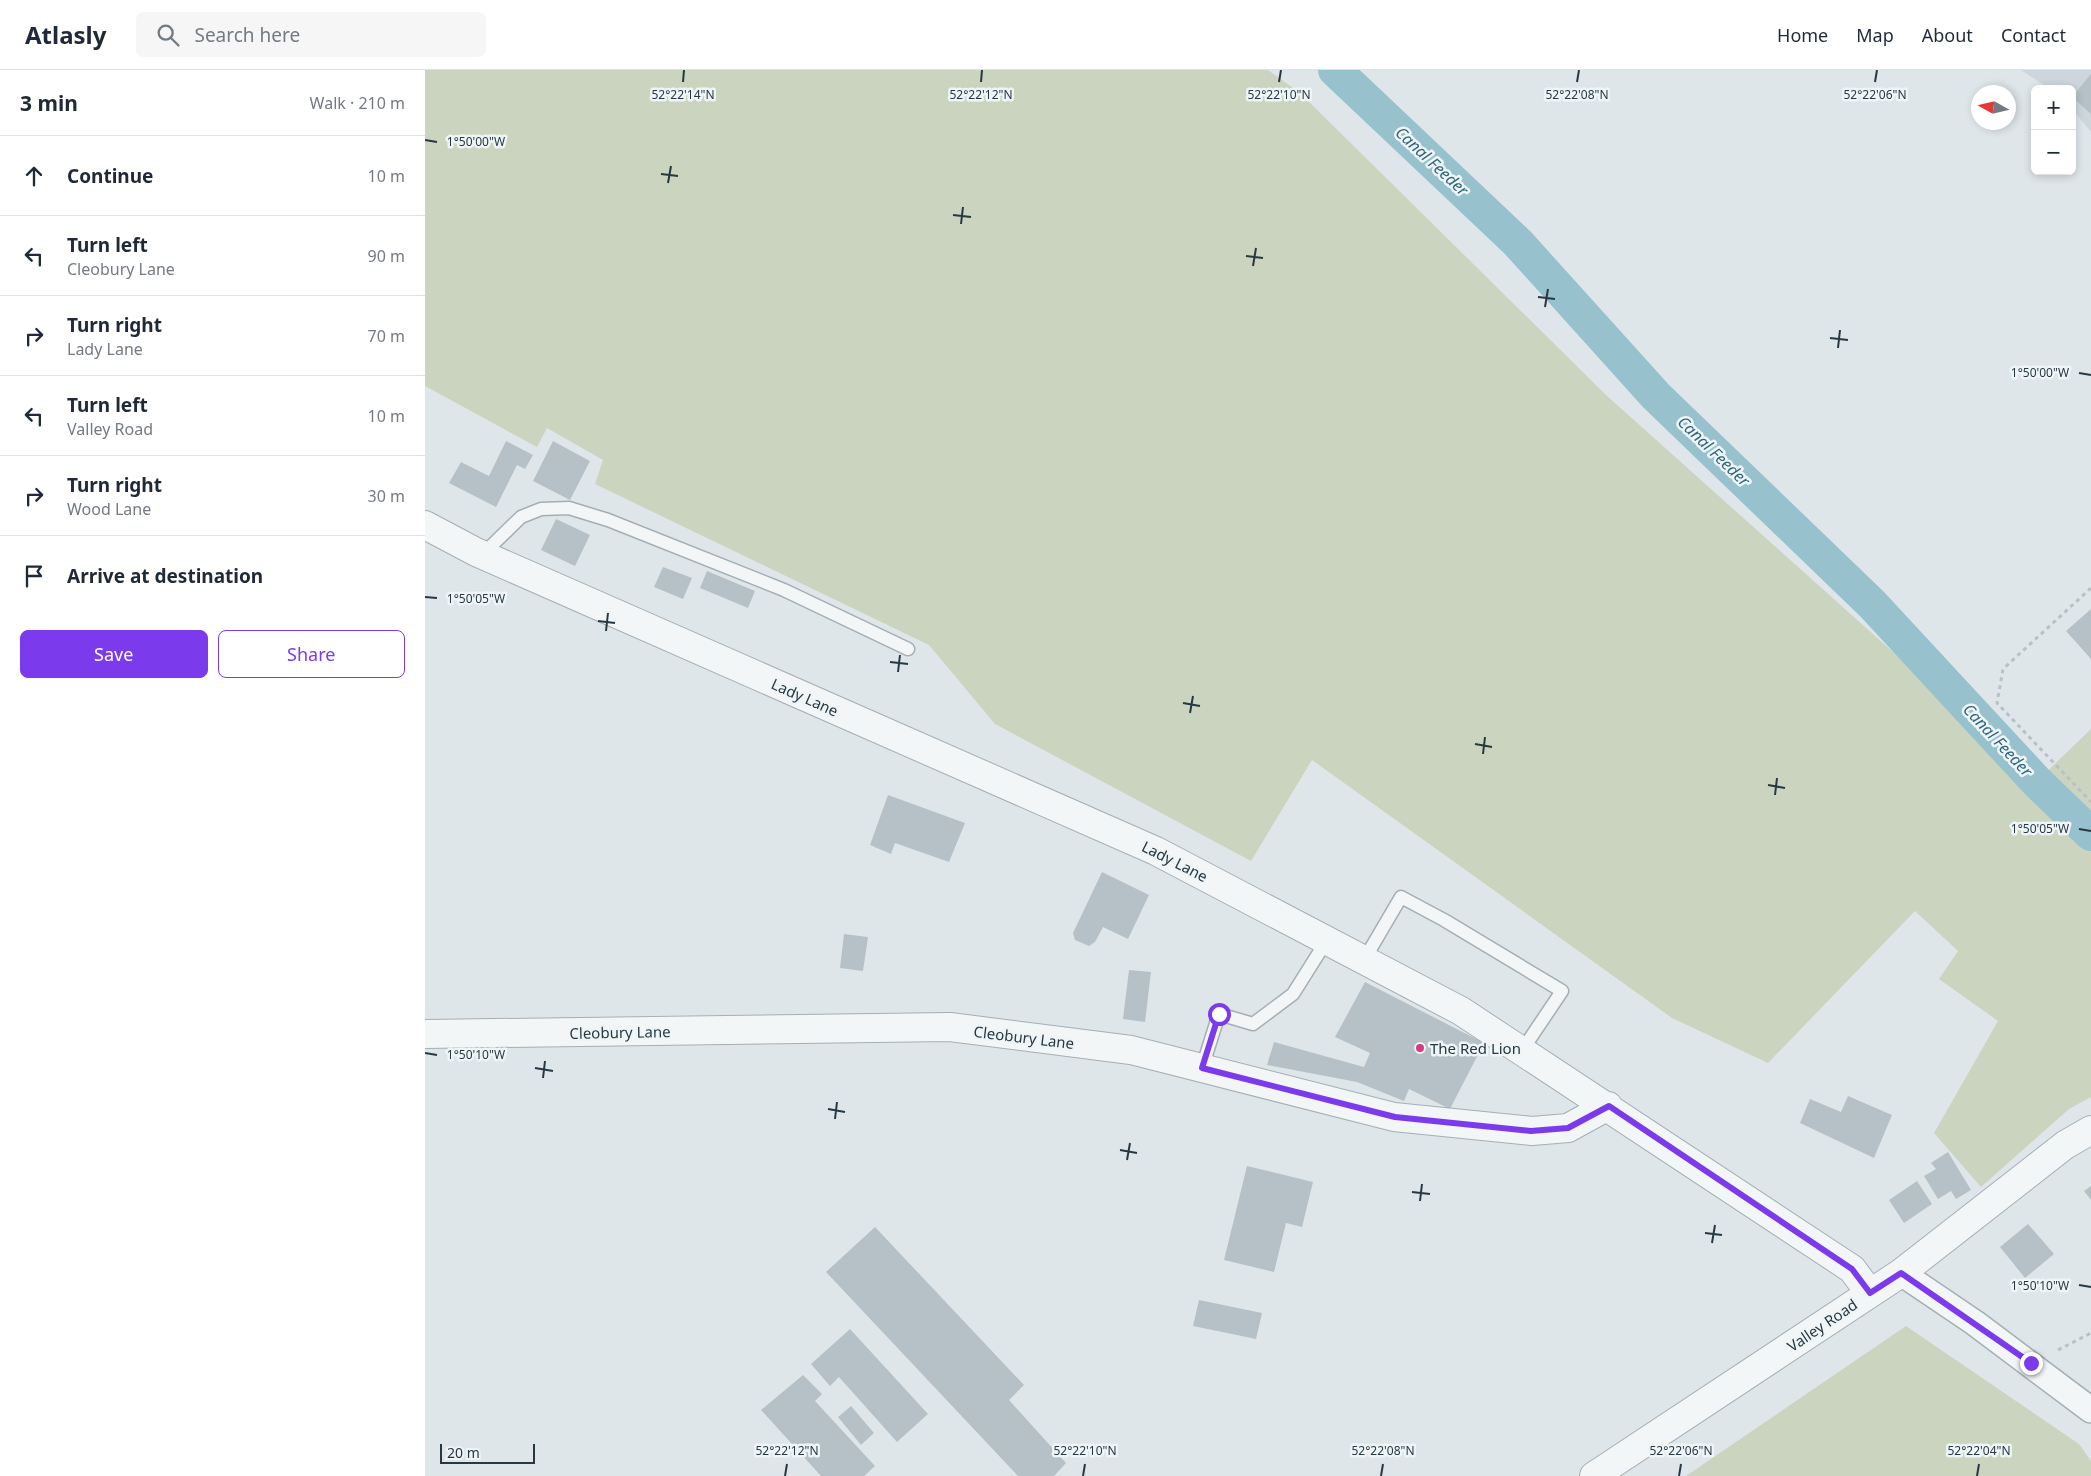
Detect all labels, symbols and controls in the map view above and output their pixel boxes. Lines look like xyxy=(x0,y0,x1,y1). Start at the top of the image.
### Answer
search box xyxy=(136,12,486,57)
text: Atlasly xyxy=(25,18,106,51)
icon: search xyxy=(154,21,182,49)
text: Search here xyxy=(194,22,300,48)
text: Home xyxy=(1777,23,1828,47)
text: Map xyxy=(1856,23,1894,47)
text: About xyxy=(1922,23,1973,47)
text: Contact xyxy=(2001,23,2066,47)
north arrow xyxy=(1971,85,2016,130)
map controls xyxy=(2031,85,2076,175)
button: + xyxy=(2031,85,2076,130)
text: 52°22'14"N xyxy=(651,86,715,103)
text: 52°22'12"N xyxy=(949,86,1013,103)
text: 52°22'10"N xyxy=(1247,86,1311,103)
text: 52°22'08"N xyxy=(1545,86,1609,103)
text: 52°22'06"N xyxy=(1843,86,1907,103)
text: 3 min xyxy=(20,89,78,117)
text: Walk · 210 m xyxy=(310,92,405,114)
water label: Canal Feeder xyxy=(1391,121,1474,201)
button: − xyxy=(2031,130,2076,175)
text: 1°50'00"W xyxy=(447,133,505,150)
icon: ahead xyxy=(20,162,48,190)
text: Continue xyxy=(67,163,153,189)
text: 10 m xyxy=(368,165,405,187)
text: Turn left xyxy=(67,232,148,258)
icon: left xyxy=(20,242,48,270)
text: 90 m xyxy=(368,245,405,267)
text: Cleobury Lane xyxy=(67,258,175,280)
text: Turn right xyxy=(67,312,162,338)
icon: right xyxy=(20,322,48,350)
text: 70 m xyxy=(368,325,405,347)
text: Lady Lane xyxy=(67,338,143,360)
text: 1°50'00"W xyxy=(2011,364,2069,381)
text: Turn left xyxy=(67,392,148,418)
icon: left xyxy=(20,402,48,430)
text: 10 m xyxy=(368,405,405,427)
water label: Canal Feeder xyxy=(1673,411,1755,491)
text: Valley Road xyxy=(67,418,153,440)
text: Turn right xyxy=(67,472,162,498)
icon: right xyxy=(20,482,48,510)
text: 30 m xyxy=(368,485,405,507)
text: Wood Lane xyxy=(67,498,151,520)
icon: arrive xyxy=(20,562,48,590)
text: Arrive at destination xyxy=(67,563,263,589)
text: 1°50'05"W xyxy=(447,590,505,607)
button: Save xyxy=(20,630,208,678)
button: Share xyxy=(218,630,405,678)
street label: Lady Lane xyxy=(768,673,842,721)
water label: Canal Feeder xyxy=(1958,699,2038,782)
text: 1°50'05"W xyxy=(2011,820,2069,837)
street label: Lady Lane xyxy=(1139,836,1211,886)
route start xyxy=(1208,1003,1231,1026)
street label: Cleobury Lane xyxy=(569,1021,671,1043)
street label: Cleobury Lane xyxy=(973,1021,1075,1053)
place label: The Red Lion xyxy=(1430,1038,1521,1058)
marker: The Red Lion xyxy=(1414,1042,1426,1054)
text: 1°50'10"W xyxy=(447,1046,505,1063)
text: 1°50'10"W xyxy=(2011,1277,2069,1294)
street label: Valley Road xyxy=(1783,1294,1861,1356)
route end xyxy=(2020,1352,2043,1375)
scale bar xyxy=(440,1441,535,1464)
text: 52°22'12"N xyxy=(755,1442,819,1459)
text: 52°22'10"N xyxy=(1053,1442,1117,1459)
text: 52°22'08"N xyxy=(1351,1442,1415,1459)
text: 52°22'06"N xyxy=(1649,1442,1713,1459)
text: 52°22'04"N xyxy=(1947,1442,2011,1459)
text: 20 m xyxy=(447,1443,480,1462)

